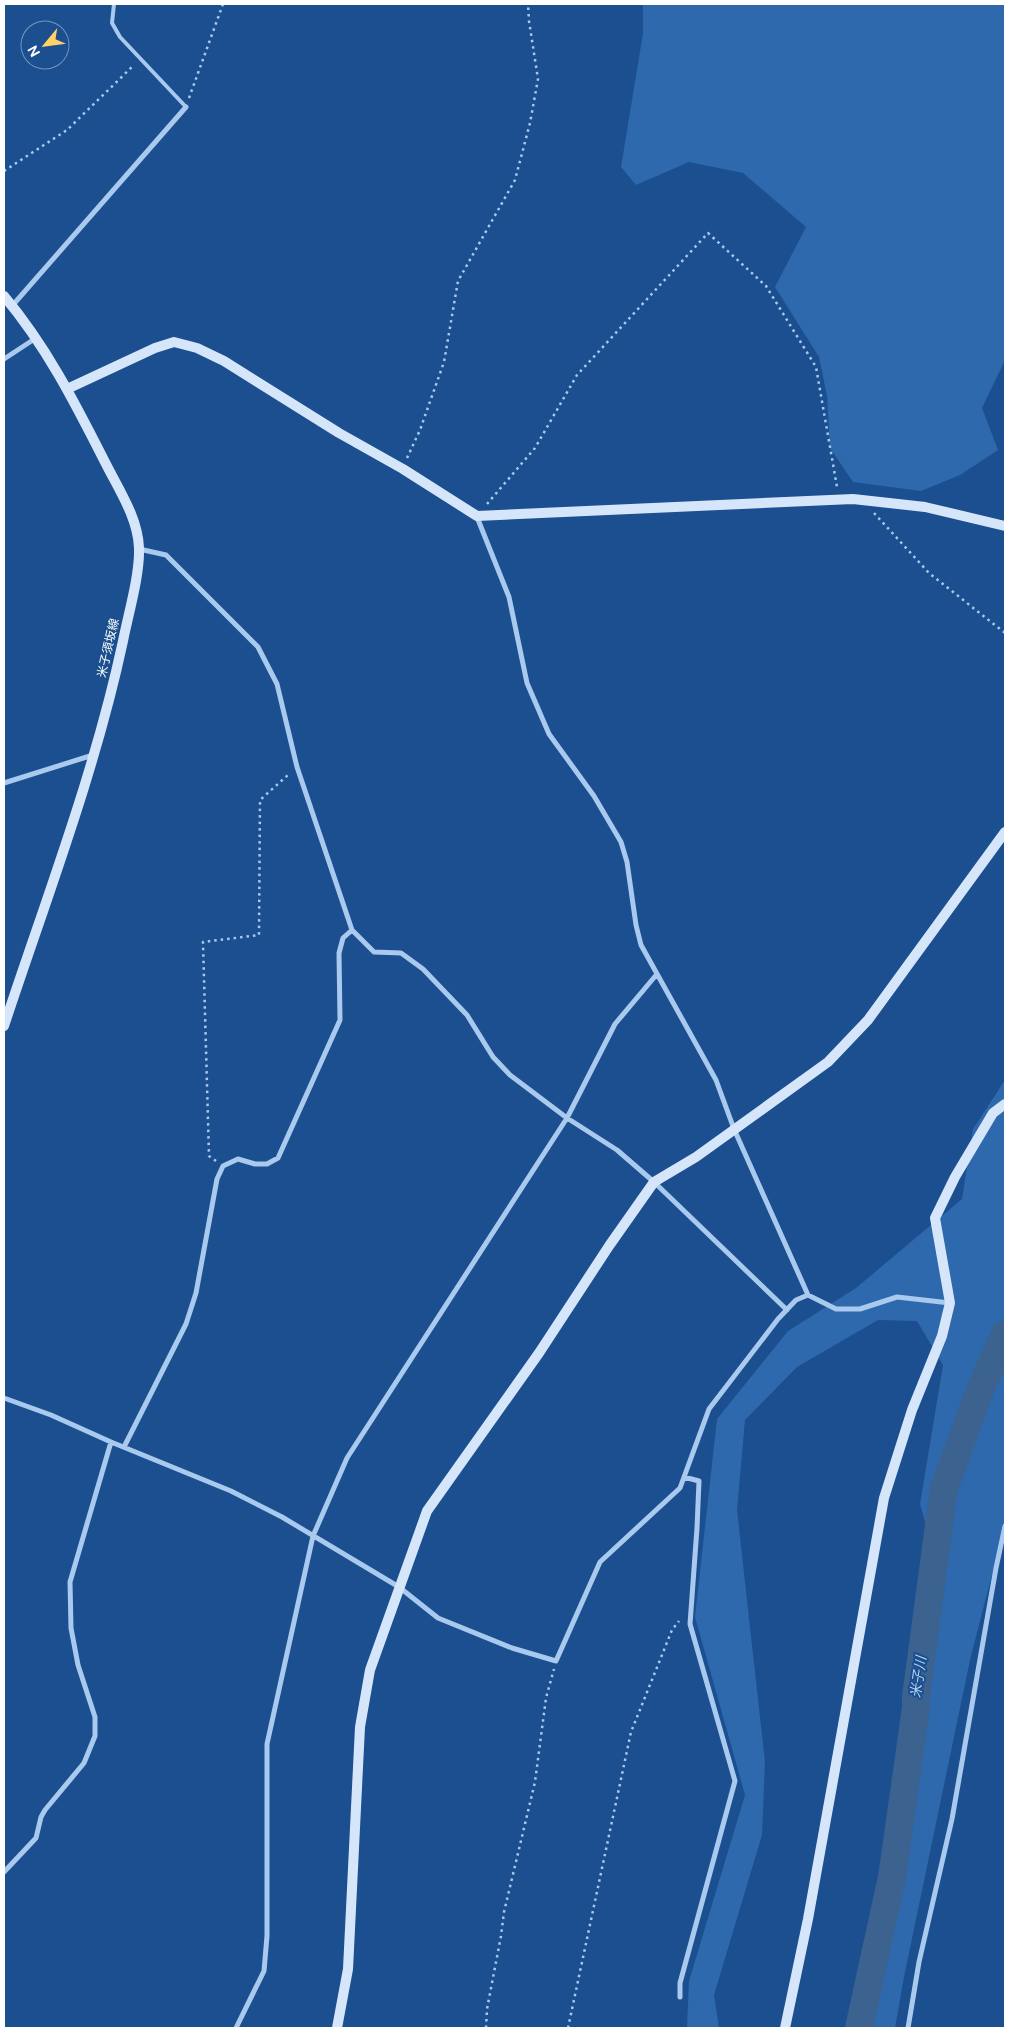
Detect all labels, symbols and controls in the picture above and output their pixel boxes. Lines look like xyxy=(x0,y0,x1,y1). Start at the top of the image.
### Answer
north arrow xyxy=(20,20,70,70)
text: N xyxy=(23,42,44,60)
street label: 米子須坂線 xyxy=(93,617,123,679)
water label: 米子川 xyxy=(906,1653,930,1699)

